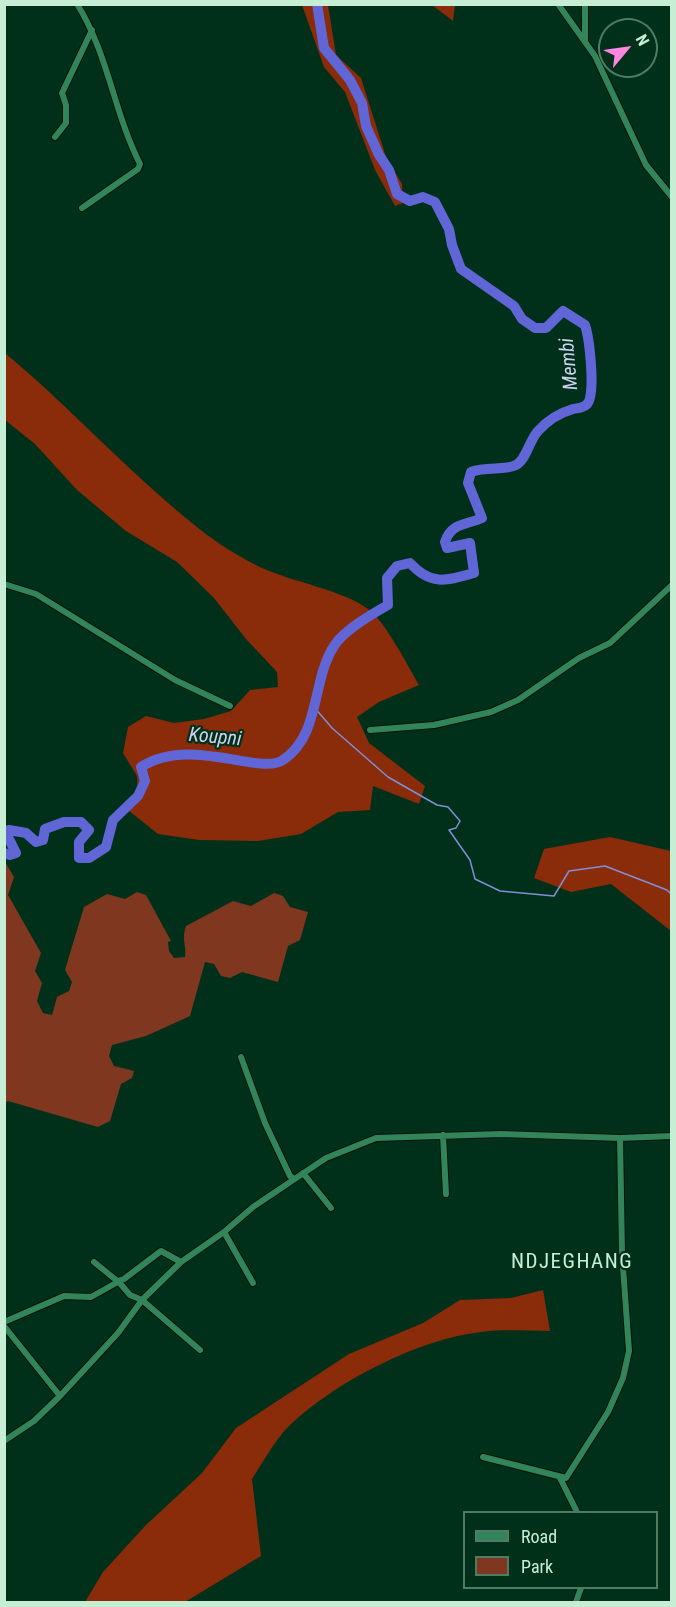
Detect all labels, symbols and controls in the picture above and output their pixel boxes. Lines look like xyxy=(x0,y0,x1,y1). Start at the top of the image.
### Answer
north arrow xyxy=(598,18,658,78)
text: N xyxy=(632,31,653,49)
water label: Membi xyxy=(556,337,584,391)
water label: Koupni xyxy=(188,724,242,752)
district label: NDJEGHANG xyxy=(511,1250,633,1276)
legend xyxy=(463,1511,658,1589)
text: Road xyxy=(521,1526,557,1547)
text: Park xyxy=(521,1556,553,1577)

